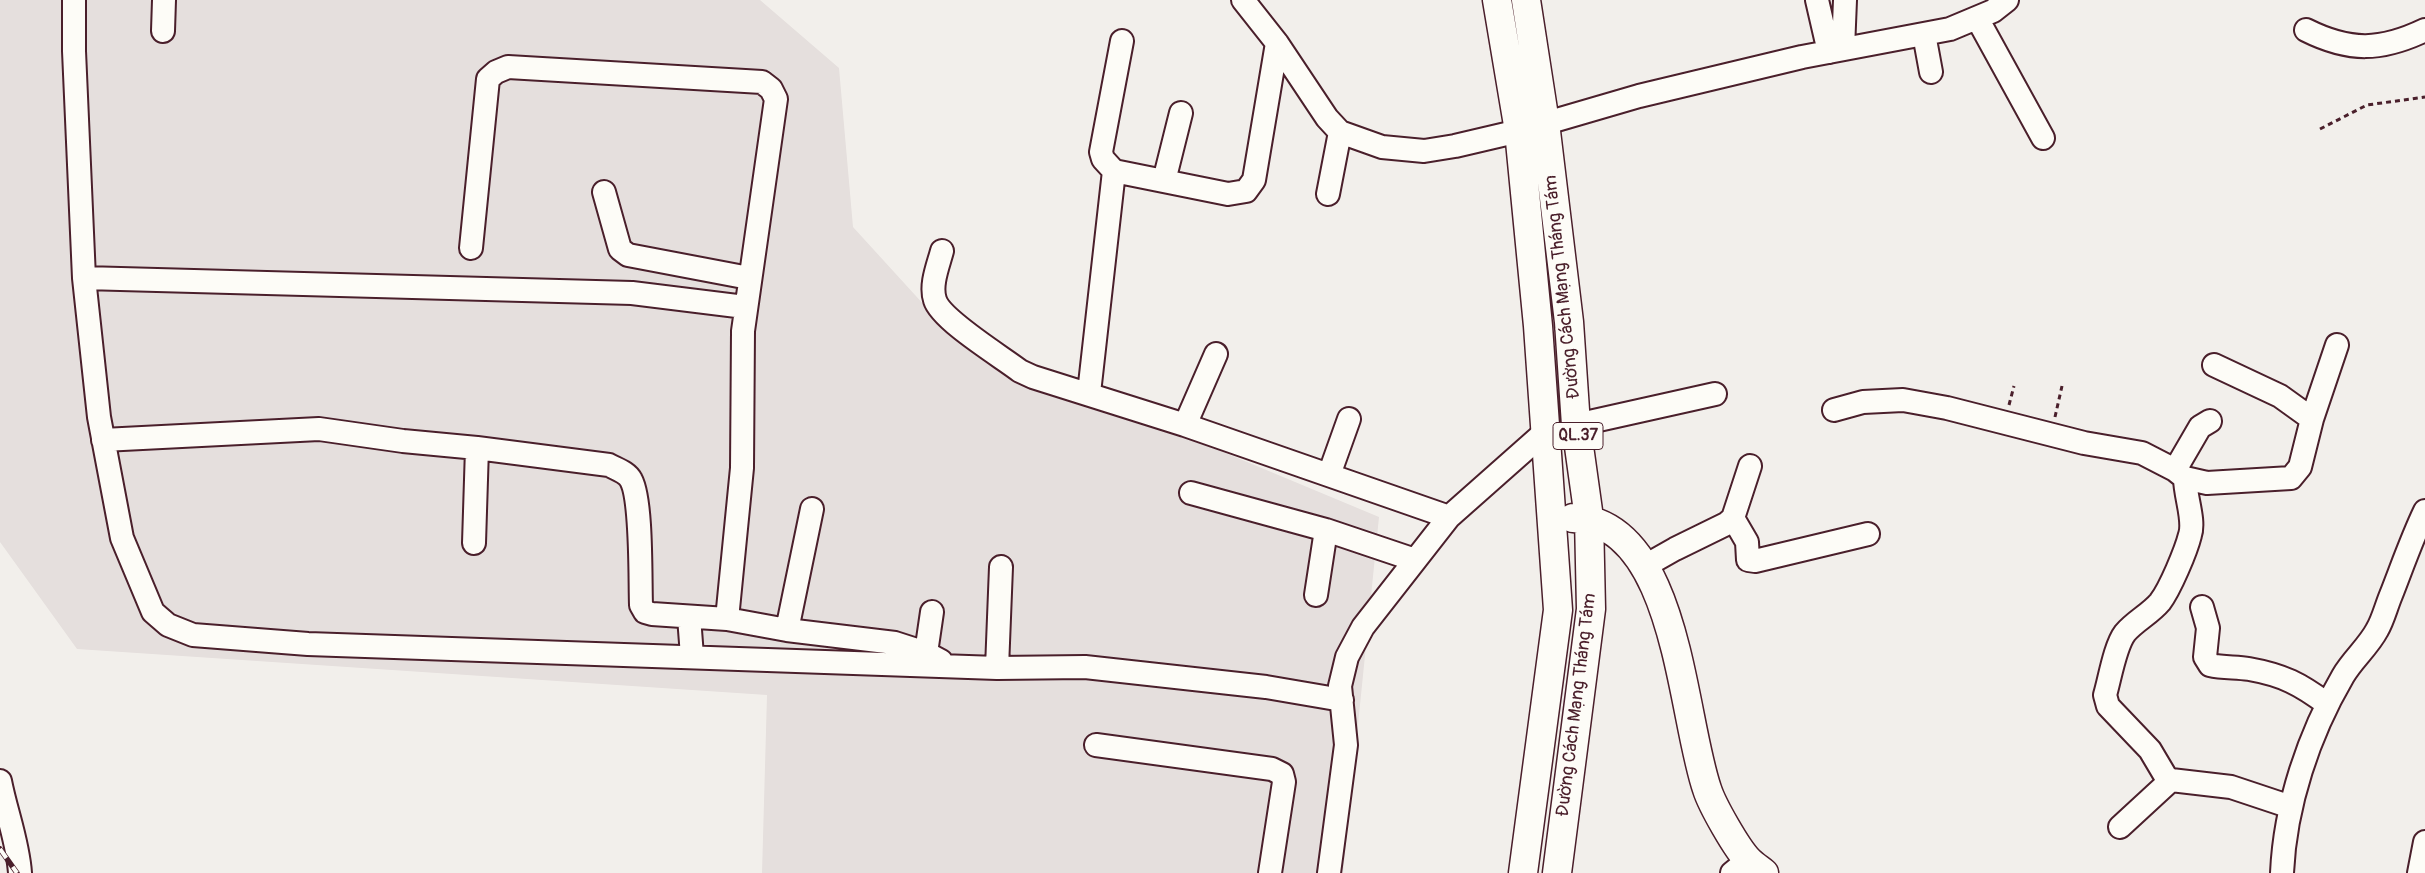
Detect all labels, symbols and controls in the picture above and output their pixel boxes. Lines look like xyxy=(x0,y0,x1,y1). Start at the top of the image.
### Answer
street label: Đường Cách Mạng Tháng Tám xyxy=(1540,174,1586,400)
road number: QL.37 xyxy=(1553,422,1603,450)
street label: Đường Cách Mạng Tháng Tám xyxy=(1553,592,1601,818)

